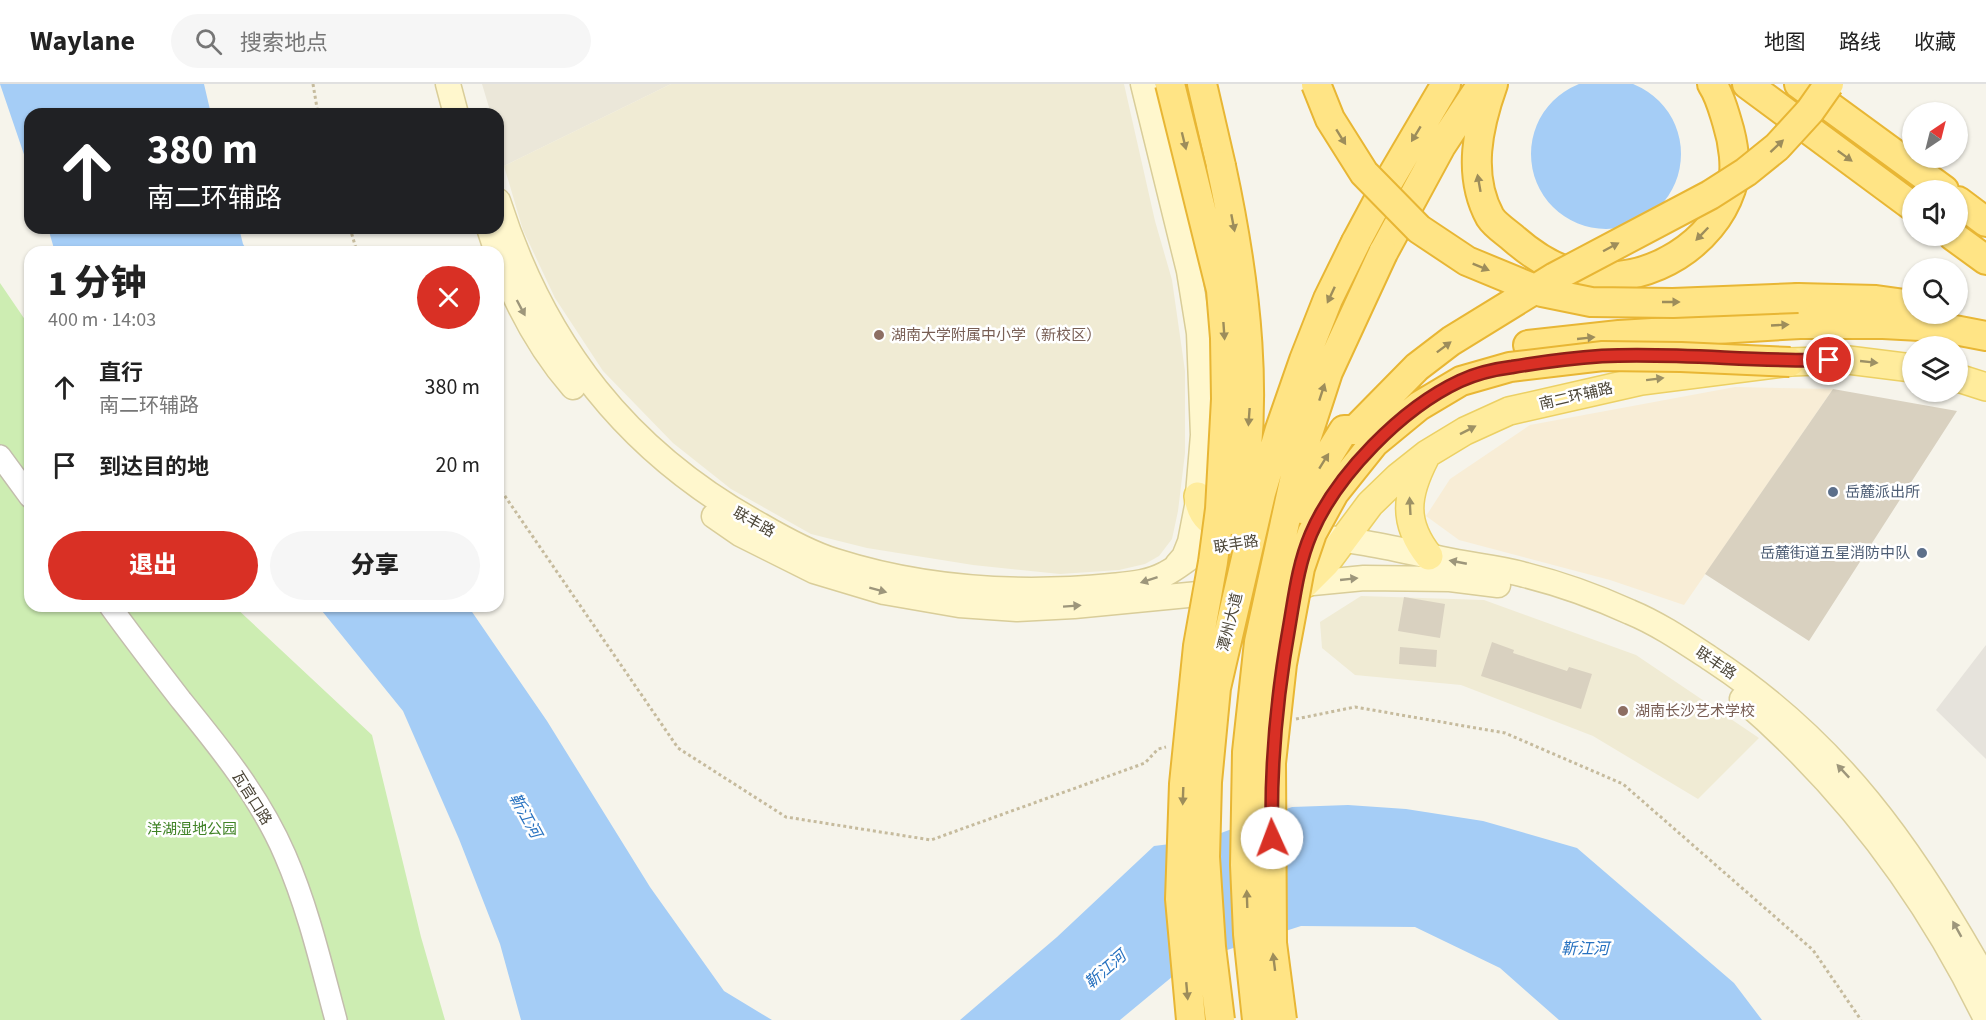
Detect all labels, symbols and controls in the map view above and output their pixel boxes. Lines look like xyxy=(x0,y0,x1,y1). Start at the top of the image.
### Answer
search box xyxy=(171,14,591,68)
text: Waylane xyxy=(30,21,135,61)
icon: search xyxy=(192,25,225,58)
text: 搜索地点 xyxy=(240,27,328,59)
text: 地图 xyxy=(1764,27,1806,57)
text: 路线 xyxy=(1839,27,1881,57)
text: 收藏 xyxy=(1914,27,1956,57)
north arrow xyxy=(1902,102,1968,168)
map controls xyxy=(1902,102,1968,402)
text: 380 m xyxy=(147,120,258,180)
one-way arrow xyxy=(1411,126,1421,143)
one-way arrow xyxy=(1336,128,1347,145)
icon: ahead xyxy=(48,132,126,210)
one-way arrow xyxy=(1180,132,1190,150)
one-way arrow xyxy=(1769,139,1783,153)
one-way arrow xyxy=(1836,150,1852,162)
one-way arrow xyxy=(1474,173,1483,192)
text: 南二环辅路 xyxy=(147,179,282,218)
button: sound xyxy=(1902,180,1968,246)
one-way arrow xyxy=(1229,214,1238,233)
one-way arrow xyxy=(1696,226,1709,241)
one-way arrow xyxy=(1603,242,1620,252)
text: 1 分钟 xyxy=(48,258,146,309)
button: search xyxy=(1902,258,1968,324)
one-way arrow xyxy=(1473,262,1491,272)
button: close xyxy=(417,266,480,329)
one-way arrow xyxy=(1326,286,1335,303)
one-way arrow xyxy=(1661,297,1680,307)
one-way arrow xyxy=(516,300,526,317)
text: 400 m · 14:03 xyxy=(48,306,156,334)
one-way arrow xyxy=(1771,321,1790,330)
one-way arrow xyxy=(1220,322,1229,341)
place label: 湖南大学附属中小学（新校区） xyxy=(891,325,1101,346)
marker: 湖南大学附属中小学（新校区） xyxy=(872,328,886,342)
one-way arrow xyxy=(1576,334,1595,343)
pin xyxy=(1803,334,1854,385)
button: layers xyxy=(1902,336,1968,402)
one-way arrow xyxy=(1436,341,1452,353)
icon: arrive xyxy=(1812,343,1845,376)
text: 直行 xyxy=(99,357,143,389)
one-way arrow xyxy=(1860,357,1879,367)
icon: ahead xyxy=(48,371,81,404)
text: 380 m xyxy=(425,371,480,403)
one-way arrow xyxy=(1645,375,1664,384)
street label: 南二环辅路 xyxy=(1537,378,1615,415)
one-way arrow xyxy=(1318,383,1327,401)
text: 南二环辅路 xyxy=(99,392,199,420)
one-way arrow xyxy=(1244,408,1253,427)
one-way arrow xyxy=(1459,426,1476,435)
icon: arrive xyxy=(48,449,81,482)
text: 20 m xyxy=(435,449,480,481)
text: 到达目的地 xyxy=(99,451,209,483)
one-way arrow xyxy=(1319,453,1330,469)
place label: 岳麓派出所 xyxy=(1845,482,1920,503)
marker: 岳麓派出所 xyxy=(1826,485,1840,499)
one-way arrow xyxy=(1405,496,1414,515)
street label: 联丰路 xyxy=(729,502,779,543)
button: 退出 xyxy=(48,531,258,600)
button: 分享 xyxy=(270,531,480,600)
street label: 联丰路 xyxy=(1212,531,1260,558)
place label: 岳麓街道五星消防中队 xyxy=(1760,543,1910,564)
marker: 岳麓街道五星消防中队 xyxy=(1915,546,1929,560)
one-way arrow xyxy=(1449,557,1468,566)
one-way arrow xyxy=(1340,574,1359,584)
one-way arrow xyxy=(1140,576,1158,585)
one-way arrow xyxy=(869,586,888,596)
street label: 潭州大道 xyxy=(1213,590,1248,654)
one-way arrow xyxy=(1062,602,1081,611)
street label: 联丰路 xyxy=(1691,642,1740,685)
place label: 湖南长沙艺术学校 xyxy=(1635,701,1755,722)
marker: 湖南长沙艺术学校 xyxy=(1616,704,1630,718)
one-way arrow xyxy=(1836,764,1850,779)
street label: 瓦官口路 xyxy=(227,767,276,829)
one-way arrow xyxy=(1179,787,1188,806)
water label: 靳江河 xyxy=(504,789,548,844)
position arrow xyxy=(1240,806,1304,870)
park label: 洋湖湿地公园 xyxy=(147,819,237,840)
one-way arrow xyxy=(1242,890,1251,909)
one-way arrow xyxy=(1953,920,1963,937)
water label: 靳江河 xyxy=(1561,938,1612,960)
water label: 靳江河 xyxy=(1080,944,1133,994)
one-way arrow xyxy=(1269,953,1279,972)
one-way arrow xyxy=(1182,982,1192,1001)

